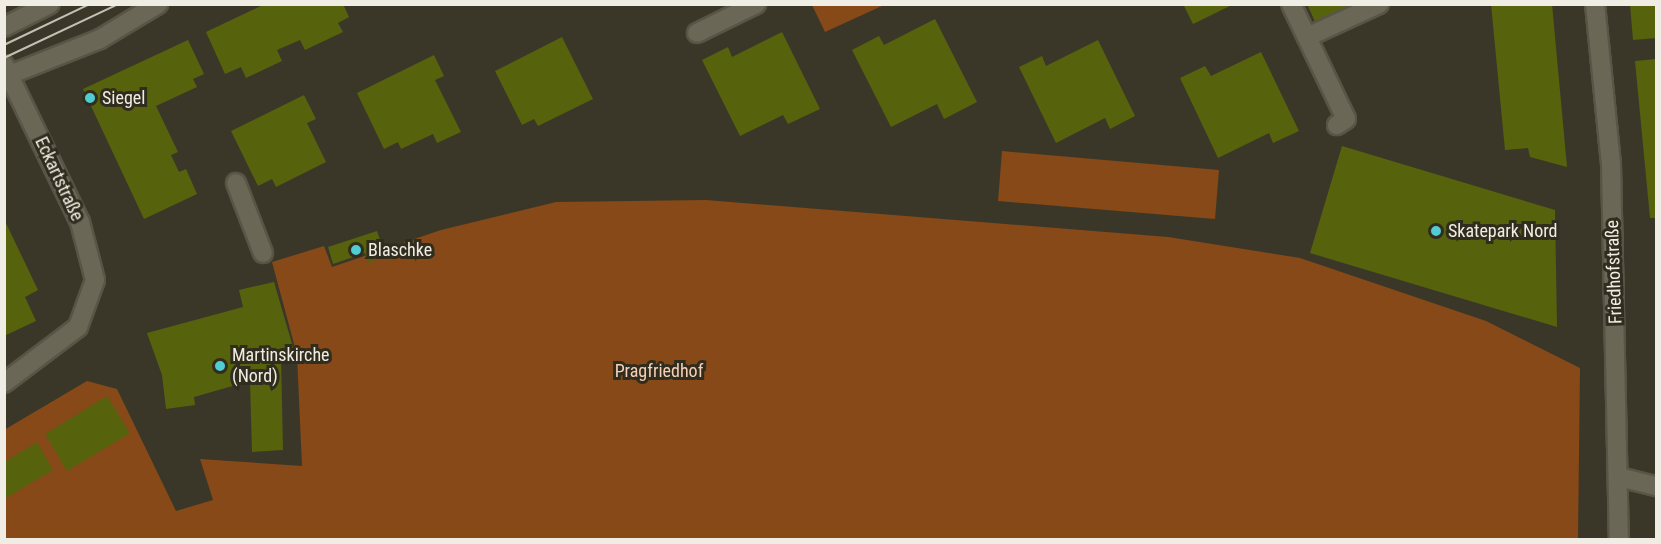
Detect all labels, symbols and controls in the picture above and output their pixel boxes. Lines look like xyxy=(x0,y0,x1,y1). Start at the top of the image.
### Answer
place label: Siegel xyxy=(102,87,145,109)
marker: Siegel xyxy=(83,91,97,105)
street label: Eckartstraße xyxy=(30,134,88,224)
place label: Skatepark Nord xyxy=(1448,220,1557,242)
street label: Friedhofstraße xyxy=(1601,220,1627,324)
marker: Skatepark Nord xyxy=(1429,224,1443,238)
place label: Blaschke xyxy=(368,239,432,261)
marker: Blaschke xyxy=(349,243,363,257)
place label: Martinskirche (Nord) xyxy=(232,345,330,388)
marker: Martinskirche (Nord) xyxy=(213,359,227,373)
park label: Pragfriedhof xyxy=(615,360,703,382)

